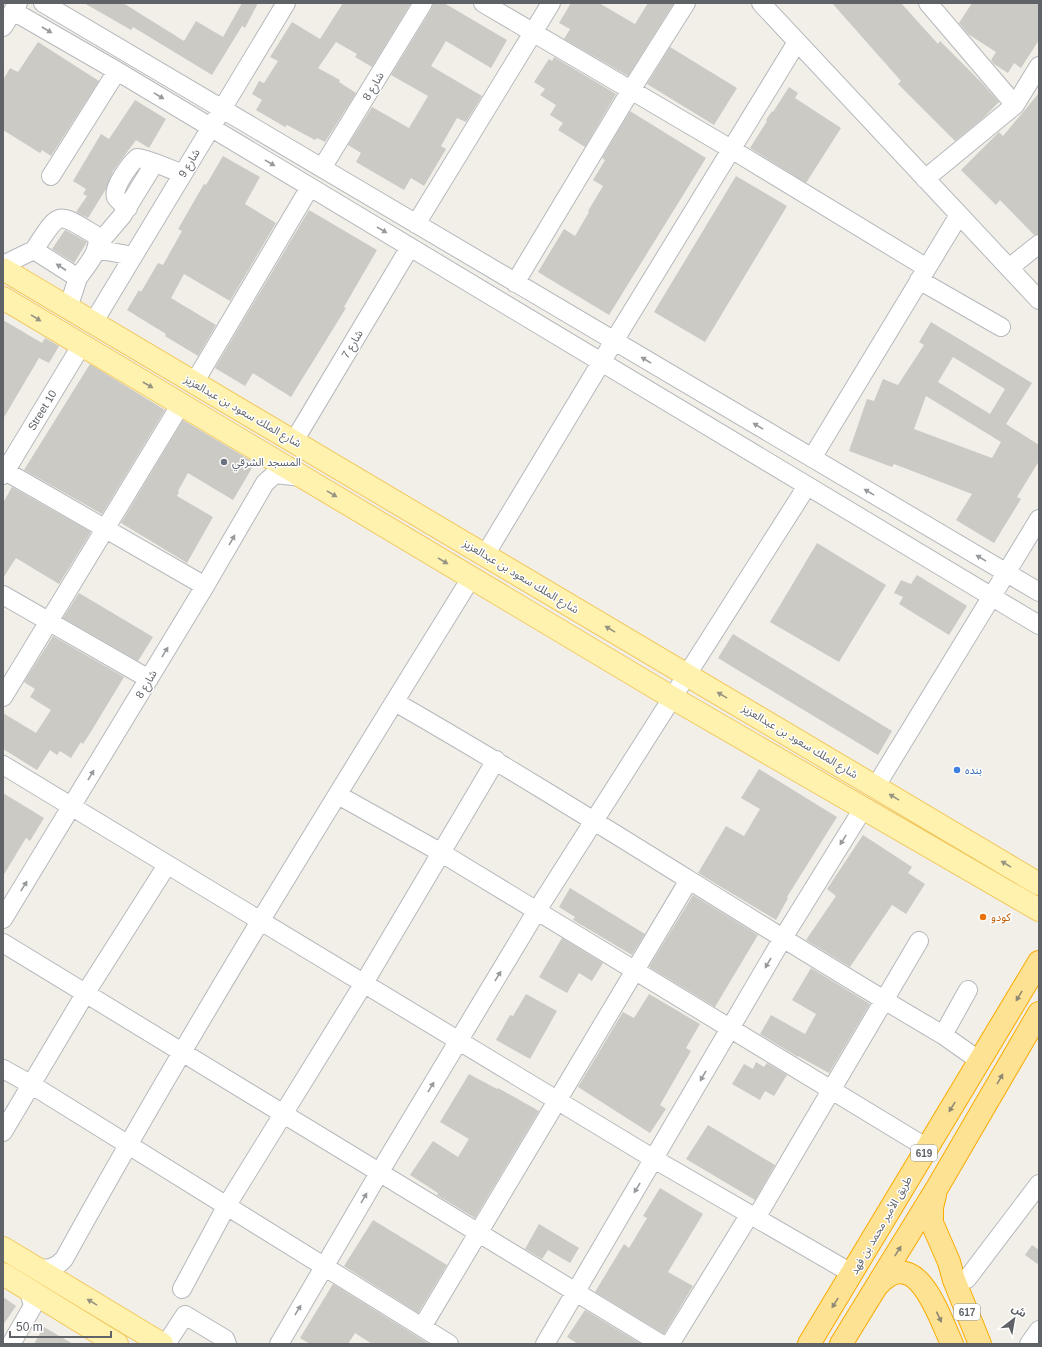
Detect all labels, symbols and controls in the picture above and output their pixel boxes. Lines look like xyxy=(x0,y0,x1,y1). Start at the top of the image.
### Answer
one-way arrow xyxy=(41,27,53,34)
street label: شارع 8 xyxy=(360,69,388,103)
one-way arrow xyxy=(154,92,164,100)
street label: شارع 9 xyxy=(176,146,204,180)
one-way arrow xyxy=(264,160,276,167)
one-way arrow xyxy=(376,227,388,234)
one-way arrow xyxy=(56,263,66,271)
one-way arrow xyxy=(30,315,42,322)
street label: شارع 7 xyxy=(339,327,367,361)
one-way arrow xyxy=(640,356,652,363)
street label: شارع الملك سعود بن عبدالعزيز xyxy=(181,372,304,451)
one-way arrow xyxy=(142,381,154,388)
street label: Street 10 xyxy=(25,388,59,432)
one-way arrow xyxy=(752,422,764,429)
place label: المسجد الشرقي xyxy=(232,456,301,472)
marker: المسجد الشرقي xyxy=(219,457,229,467)
one-way arrow xyxy=(863,489,875,496)
one-way arrow xyxy=(327,490,337,498)
one-way arrow xyxy=(228,534,235,546)
street label: شارع الملك سعود بن عبدالعزيز xyxy=(459,536,581,617)
one-way arrow xyxy=(975,555,987,562)
one-way arrow xyxy=(437,558,449,565)
one-way arrow xyxy=(604,625,616,632)
one-way arrow xyxy=(162,646,169,658)
street label: شارع 8 xyxy=(133,667,161,701)
one-way arrow xyxy=(716,691,728,698)
street label: شارع الملك سعود بن عبدالعزيز xyxy=(738,701,860,782)
place label: بنده xyxy=(965,764,982,777)
marker: بنده xyxy=(952,765,962,775)
one-way arrow xyxy=(88,769,95,781)
one-way arrow xyxy=(889,793,899,801)
one-way arrow xyxy=(840,834,847,846)
one-way arrow xyxy=(1001,860,1011,868)
one-way arrow xyxy=(20,880,27,892)
place label: كودو xyxy=(991,911,1011,924)
marker: كودو xyxy=(978,912,988,922)
one-way arrow xyxy=(765,957,772,969)
one-way arrow xyxy=(495,970,502,982)
one-way arrow xyxy=(1016,990,1023,1002)
one-way arrow xyxy=(700,1070,707,1082)
one-way arrow xyxy=(997,1073,1004,1085)
one-way arrow xyxy=(427,1082,435,1092)
one-way arrow xyxy=(948,1102,956,1112)
road number: 619 xyxy=(911,1145,937,1161)
street label: طريق الأمير محمد بن فهد xyxy=(848,1174,915,1277)
one-way arrow xyxy=(634,1182,641,1194)
one-way arrow xyxy=(360,1192,367,1204)
one-way arrow xyxy=(894,1245,901,1257)
one-way arrow xyxy=(831,1298,839,1308)
one-way arrow xyxy=(86,1299,98,1306)
north arrow xyxy=(994,1299,1034,1339)
text: ش xyxy=(1009,1301,1029,1320)
one-way arrow xyxy=(295,1304,302,1316)
road number: 617 xyxy=(954,1304,980,1320)
one-way arrow xyxy=(936,1311,942,1323)
scale bar xyxy=(10,1313,111,1339)
text: 50 m xyxy=(16,1320,43,1334)

